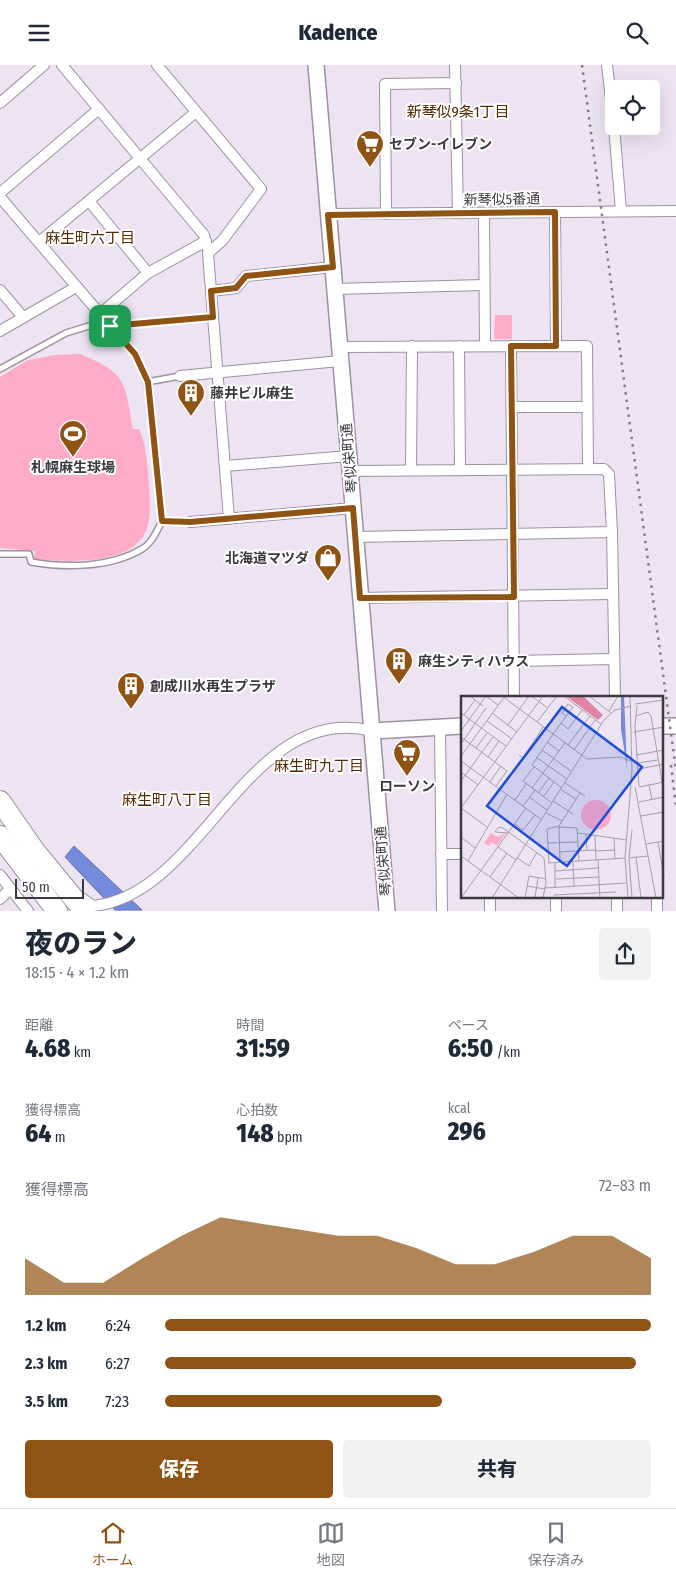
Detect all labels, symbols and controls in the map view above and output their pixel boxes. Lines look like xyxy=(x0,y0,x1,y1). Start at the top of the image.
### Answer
icon: menu xyxy=(25,19,53,47)
text: Kadence xyxy=(298,19,378,46)
icon: search xyxy=(623,19,651,47)
map controls xyxy=(605,80,660,135)
button: locate xyxy=(605,80,660,135)
district label: 新琴似9条1丁目 xyxy=(406,103,510,121)
supermarket icon: セブン-イレブン xyxy=(355,129,385,168)
place label: セブン-イレブン xyxy=(389,136,492,153)
street label: 新琴似5番通 xyxy=(464,190,540,209)
district label: 麻生町六丁目 xyxy=(45,229,135,247)
pin xyxy=(89,305,131,347)
icon: arrive xyxy=(96,312,124,340)
building icon: 藤井ビル麻生 xyxy=(176,378,206,417)
place label: 藤井ビル麻生 xyxy=(210,385,294,402)
sports icon: 札幌麻生球場 xyxy=(58,419,88,458)
street label: 琴似栄町通 xyxy=(338,422,361,494)
place label: 札幌麻生球場 xyxy=(31,459,115,476)
shop icon: 北海道マツダ xyxy=(313,543,343,582)
place label: 北海道マツダ xyxy=(225,550,309,567)
building icon: 麻生シティハウス xyxy=(384,646,414,685)
place label: 麻生シティハウス xyxy=(418,653,529,670)
building icon: 創成川水再生プラザ xyxy=(116,671,146,710)
place label: 創成川水再生プラザ xyxy=(150,678,276,695)
inset map xyxy=(461,696,664,898)
supermarket icon: ローソン xyxy=(392,738,422,777)
district label: 麻生町九丁目 xyxy=(274,757,364,775)
place label: ローソン xyxy=(379,778,435,795)
district label: 麻生町八丁目 xyxy=(122,791,212,809)
street label: 琴似栄町通 xyxy=(372,825,395,897)
scale bar xyxy=(15,876,84,899)
text: 50 m xyxy=(22,879,50,896)
text: 夜のラン xyxy=(25,927,137,960)
button: share xyxy=(599,928,651,980)
text: 18:15 · 4 × 1.2 km xyxy=(25,963,129,982)
text: 距離 xyxy=(25,1017,53,1034)
text: 時間 xyxy=(236,1017,264,1034)
text: ペース xyxy=(448,1017,489,1034)
text: 4.68 xyxy=(25,1034,70,1064)
text: 31:59 xyxy=(236,1034,290,1064)
text: 6:50 xyxy=(448,1034,493,1064)
text: km xyxy=(70,1044,91,1061)
text: /km xyxy=(493,1044,520,1061)
text: kcal xyxy=(448,1100,470,1117)
text: 獲得標高 xyxy=(25,1102,81,1119)
text: 心拍数 xyxy=(236,1102,278,1119)
text: 296 xyxy=(448,1117,486,1147)
text: 64 xyxy=(25,1119,51,1149)
text: 148 xyxy=(236,1119,274,1149)
text: m xyxy=(51,1129,65,1146)
text: bpm xyxy=(274,1129,303,1146)
text: 72–83 m xyxy=(599,1176,651,1195)
text: 獲得標高 xyxy=(25,1180,89,1199)
text: 1.2 km xyxy=(25,1316,67,1335)
text: 6:24 xyxy=(105,1316,131,1335)
text: 2.3 km xyxy=(25,1354,68,1373)
text: 6:27 xyxy=(105,1354,130,1373)
text: 3.5 km xyxy=(25,1392,68,1411)
text: 7:23 xyxy=(105,1392,129,1411)
button: 保存 xyxy=(25,1440,333,1498)
button: 共有 xyxy=(343,1440,651,1498)
tab: ホーム xyxy=(92,1519,133,1569)
tab: 地図 xyxy=(317,1519,345,1569)
tab: 保存済み xyxy=(528,1519,584,1569)

